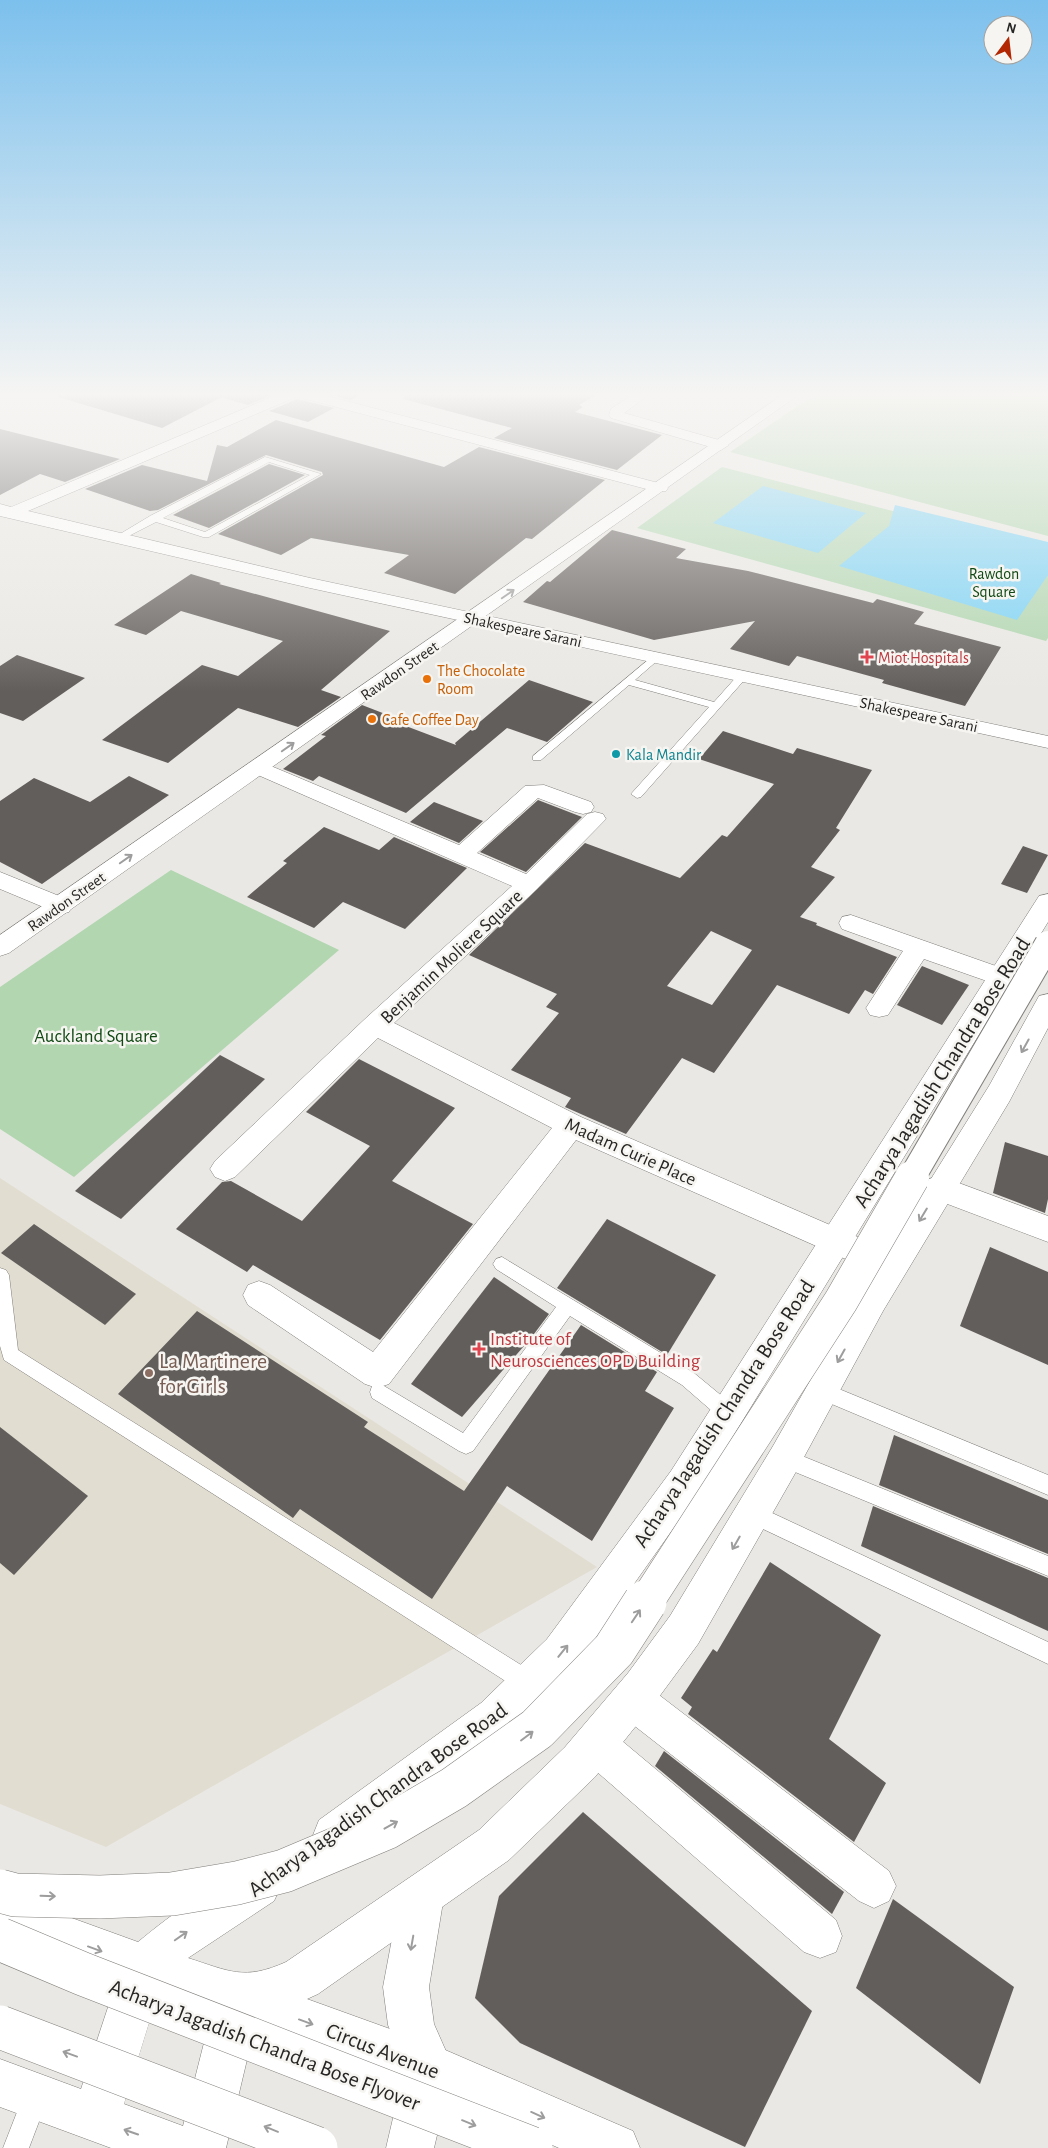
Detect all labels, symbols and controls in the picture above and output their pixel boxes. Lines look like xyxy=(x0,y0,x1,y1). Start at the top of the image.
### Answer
north arrow xyxy=(983,15,1033,65)
text: N xyxy=(1005,20,1018,36)
park label: Rawdon Square xyxy=(969,566,1019,600)
one-way arrow xyxy=(501,589,515,599)
street label: Shakespeare Sarani xyxy=(462,610,583,650)
street label: Rawdon Street xyxy=(358,638,441,703)
marker: Miot Hospitals xyxy=(860,650,874,664)
place label: Miot Hospitals xyxy=(878,650,969,666)
place label: The Chocolate Room xyxy=(437,663,525,697)
marker: The Chocolate Room xyxy=(421,673,433,685)
street label: Shakespeare Sarani xyxy=(858,695,979,735)
place label: Cafe Coffee Day xyxy=(382,712,479,729)
marker: Cafe Coffee Day xyxy=(366,713,378,725)
one-way arrow xyxy=(281,742,295,752)
place label: Kala Mandir xyxy=(626,747,702,763)
marker: Kala Mandir xyxy=(610,748,622,760)
one-way arrow xyxy=(119,854,133,864)
street label: Rawdon Street xyxy=(25,869,108,934)
street label: Benjamin Moliere Square xyxy=(377,887,527,1028)
street label: Acharya Jagadish Chandra Bose Road xyxy=(849,934,1034,1211)
park label: Auckland Square xyxy=(34,1027,158,1046)
one-way arrow xyxy=(1020,1038,1029,1053)
street label: Madam Curie Place xyxy=(562,1115,699,1190)
one-way arrow xyxy=(918,1208,928,1222)
street label: Acharya Jagadish Chandra Bose Road xyxy=(629,1276,819,1551)
place label: Institute of Neurosciences OPD Building xyxy=(490,1330,701,1371)
marker: Institute of Neurosciences OPD Building xyxy=(472,1342,486,1356)
one-way arrow xyxy=(836,1348,846,1362)
place label: La Martinere for Girls xyxy=(159,1350,267,1397)
marker: La Martinere for Girls xyxy=(143,1367,155,1379)
one-way arrow xyxy=(730,1535,740,1549)
one-way arrow xyxy=(631,1610,641,1624)
one-way arrow xyxy=(557,1644,568,1657)
street label: Acharya Jagadish Chandra Bose Road xyxy=(244,1699,511,1901)
one-way arrow xyxy=(520,1731,533,1742)
one-way arrow xyxy=(383,1819,398,1829)
one-way arrow xyxy=(40,1891,56,1900)
one-way arrow xyxy=(174,1931,188,1941)
one-way arrow xyxy=(407,1935,417,1951)
one-way arrow xyxy=(87,1945,102,1954)
street label: Acharya Jagadish Chandra Bose Flyover xyxy=(106,1975,423,2114)
one-way arrow xyxy=(298,2017,313,2027)
street label: Circus Avenue xyxy=(323,2019,442,2083)
one-way arrow xyxy=(63,2049,78,2058)
one-way arrow xyxy=(530,2110,545,2120)
one-way arrow xyxy=(461,2119,476,2129)
one-way arrow xyxy=(264,2124,279,2133)
one-way arrow xyxy=(124,2127,139,2136)

